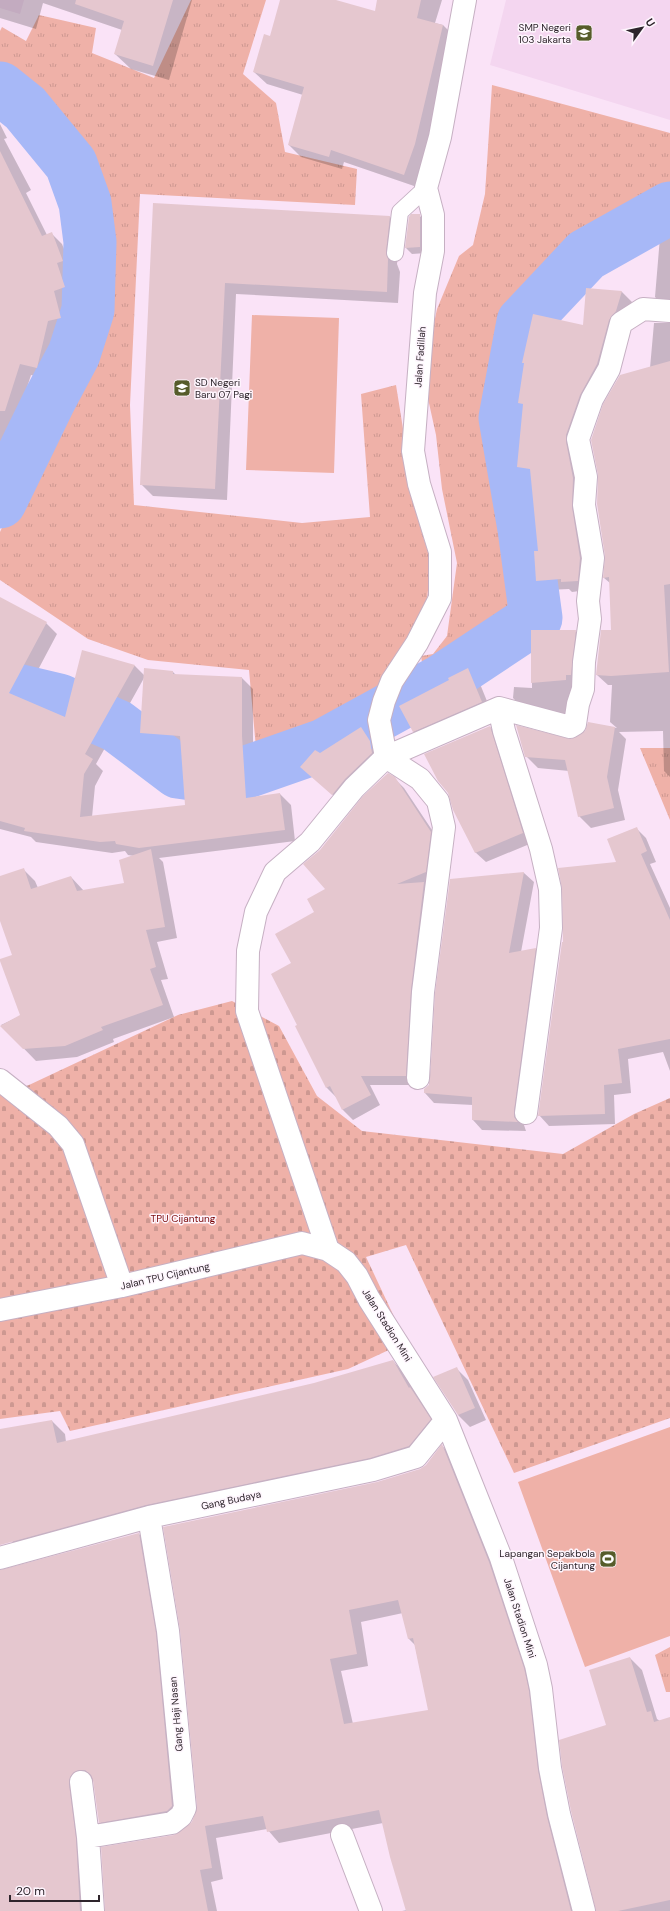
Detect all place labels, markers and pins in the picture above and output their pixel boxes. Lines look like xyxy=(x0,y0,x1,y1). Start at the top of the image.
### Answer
place label: SMP Negeri 103 Jakarta xyxy=(519,21,571,46)
school or university icon: SMP Negeri 103 Jakarta xyxy=(574,23,594,43)
place label: SD Negeri Baru 07 Pagi xyxy=(195,376,252,401)
school or university icon: SD Negeri Baru 07 Pagi xyxy=(172,378,192,398)
place label: Lapangan Sepakbola Cijantung xyxy=(499,1547,595,1572)
sports icon: Lapangan Sepakbola Cijantung xyxy=(598,1549,618,1569)

